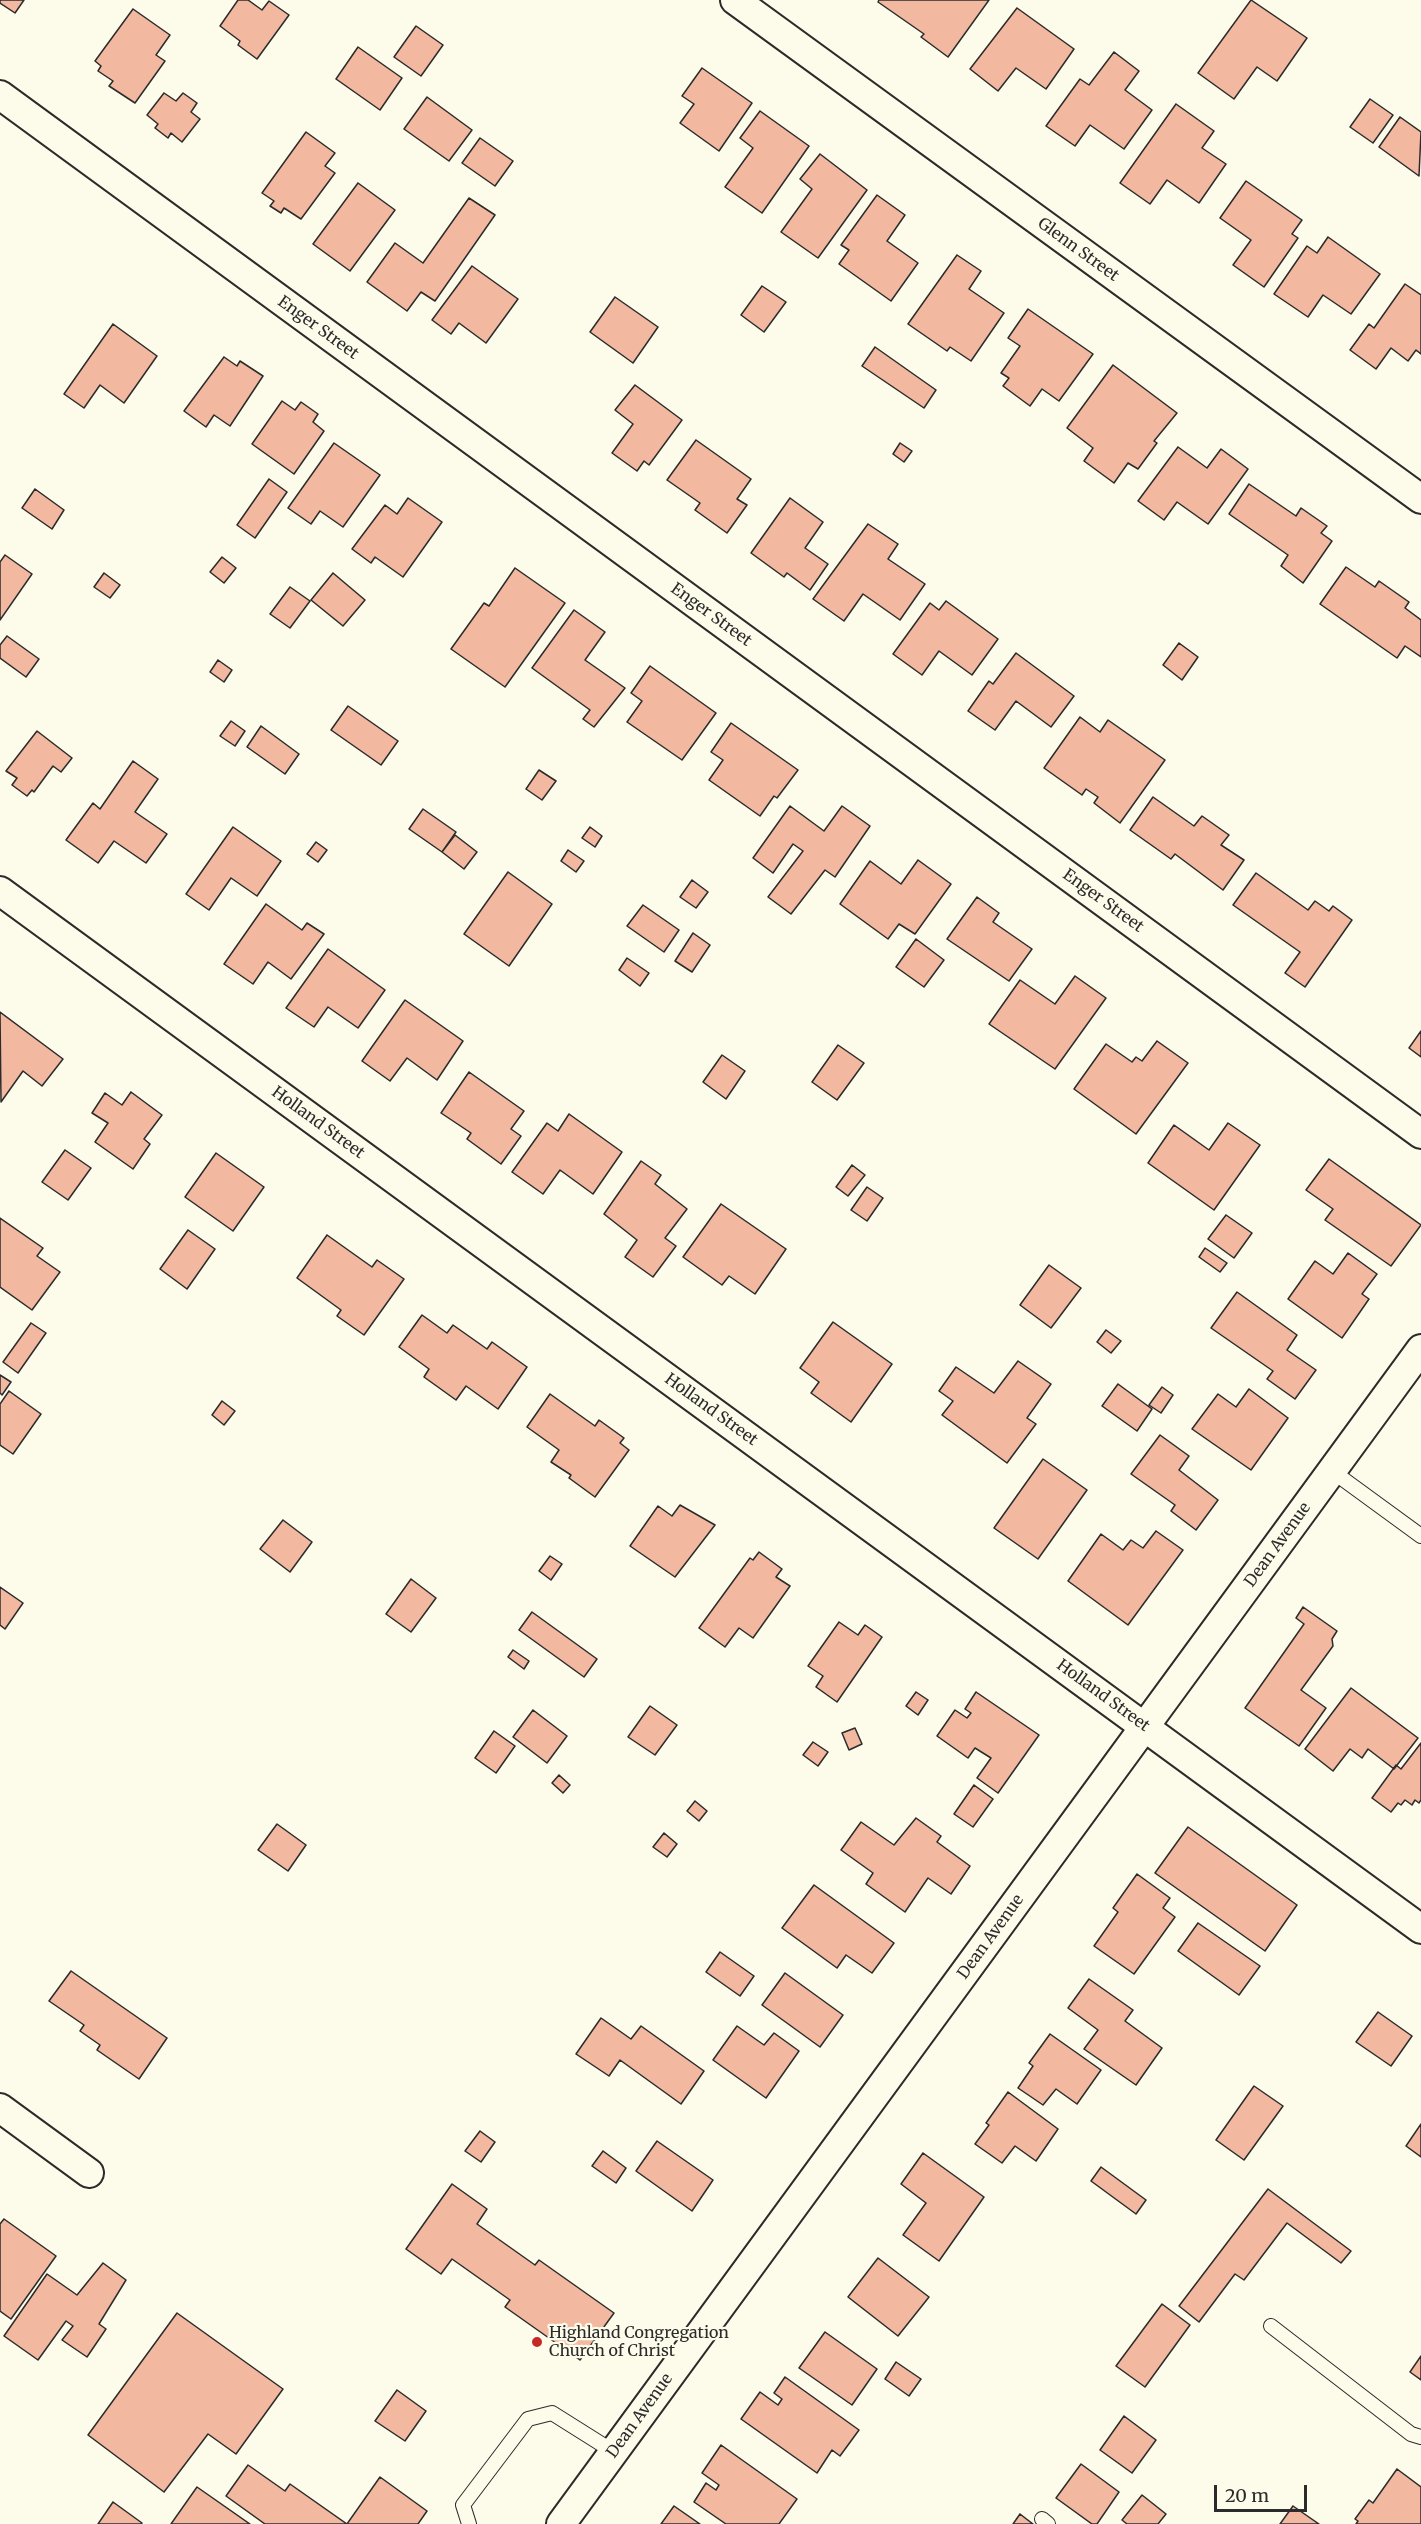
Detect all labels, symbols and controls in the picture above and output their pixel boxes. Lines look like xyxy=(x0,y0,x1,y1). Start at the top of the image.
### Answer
street label: Glenn Street xyxy=(1034,214,1122,286)
street label: Enger Street xyxy=(274,292,362,364)
street label: Enger Street xyxy=(667,579,755,651)
street label: Enger Street xyxy=(1059,865,1147,937)
street label: Holland Street xyxy=(268,1083,368,1163)
street label: Holland Street xyxy=(661,1370,761,1450)
street label: Dean Avenue xyxy=(1241,1499,1315,1591)
street label: Holland Street xyxy=(1053,1656,1153,1736)
street label: Dean Avenue xyxy=(954,1891,1028,1983)
place label: Highland Congregation Church of Christ xyxy=(549,2323,729,2361)
marker: Highland Congregation Church of Christ xyxy=(530,2335,544,2349)
street label: Dean Avenue xyxy=(603,2370,677,2462)
scale bar xyxy=(1217,2473,1310,2511)
text: 20 m xyxy=(1225,2484,1269,2507)

